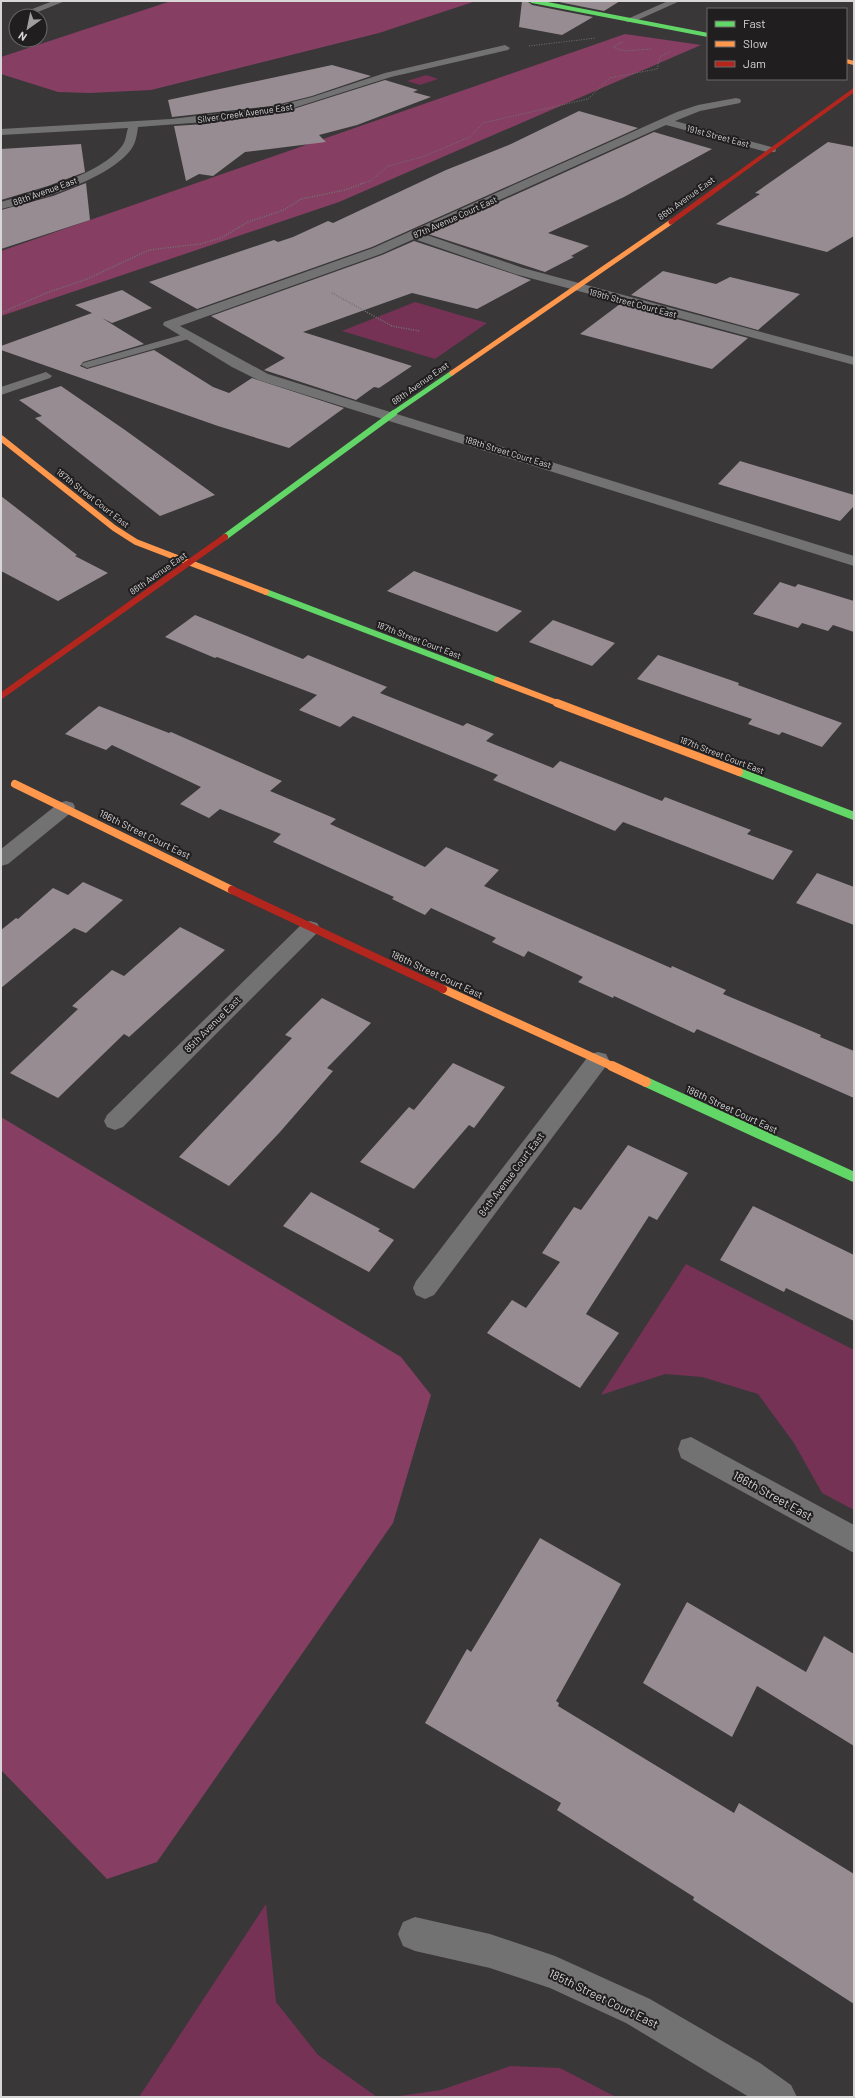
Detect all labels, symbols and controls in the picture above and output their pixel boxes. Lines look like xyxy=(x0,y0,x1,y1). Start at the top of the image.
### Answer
north arrow xyxy=(8,8,48,48)
legend xyxy=(707,8,847,80)
text: Fast xyxy=(743,16,766,30)
text: N xyxy=(16,29,29,44)
text: Slow xyxy=(743,36,768,50)
text: Jam xyxy=(743,56,766,70)
street label: Silver Creek Avenue East xyxy=(197,101,293,125)
street label: 191st Street East xyxy=(686,122,750,150)
street label: 88th Avenue East xyxy=(11,174,79,208)
street label: 86th Avenue East xyxy=(656,174,716,222)
street label: 87th Avenue Court East xyxy=(411,194,499,240)
street label: 189th Street Court East xyxy=(588,286,678,320)
street label: 86th Avenue East xyxy=(389,359,451,407)
street label: 188th Street Court East xyxy=(463,434,553,470)
street label: 187th Street Court East xyxy=(54,466,132,530)
street label: 86th Avenue East xyxy=(127,549,189,597)
street label: 187th Street Court East xyxy=(375,619,463,661)
street label: 187th Street Court East xyxy=(678,734,766,776)
street label: 186th Street Court East xyxy=(97,807,193,861)
street label: 186th Street Court East xyxy=(389,947,485,1001)
street label: 85th Avenue East xyxy=(181,993,243,1055)
street label: 186th Street Court East xyxy=(684,1082,780,1136)
street label: 84th Avenue Court East xyxy=(476,1130,547,1218)
street label: 186th Street East xyxy=(731,1467,815,1523)
street label: 185th Street Court East xyxy=(547,1965,661,2031)

